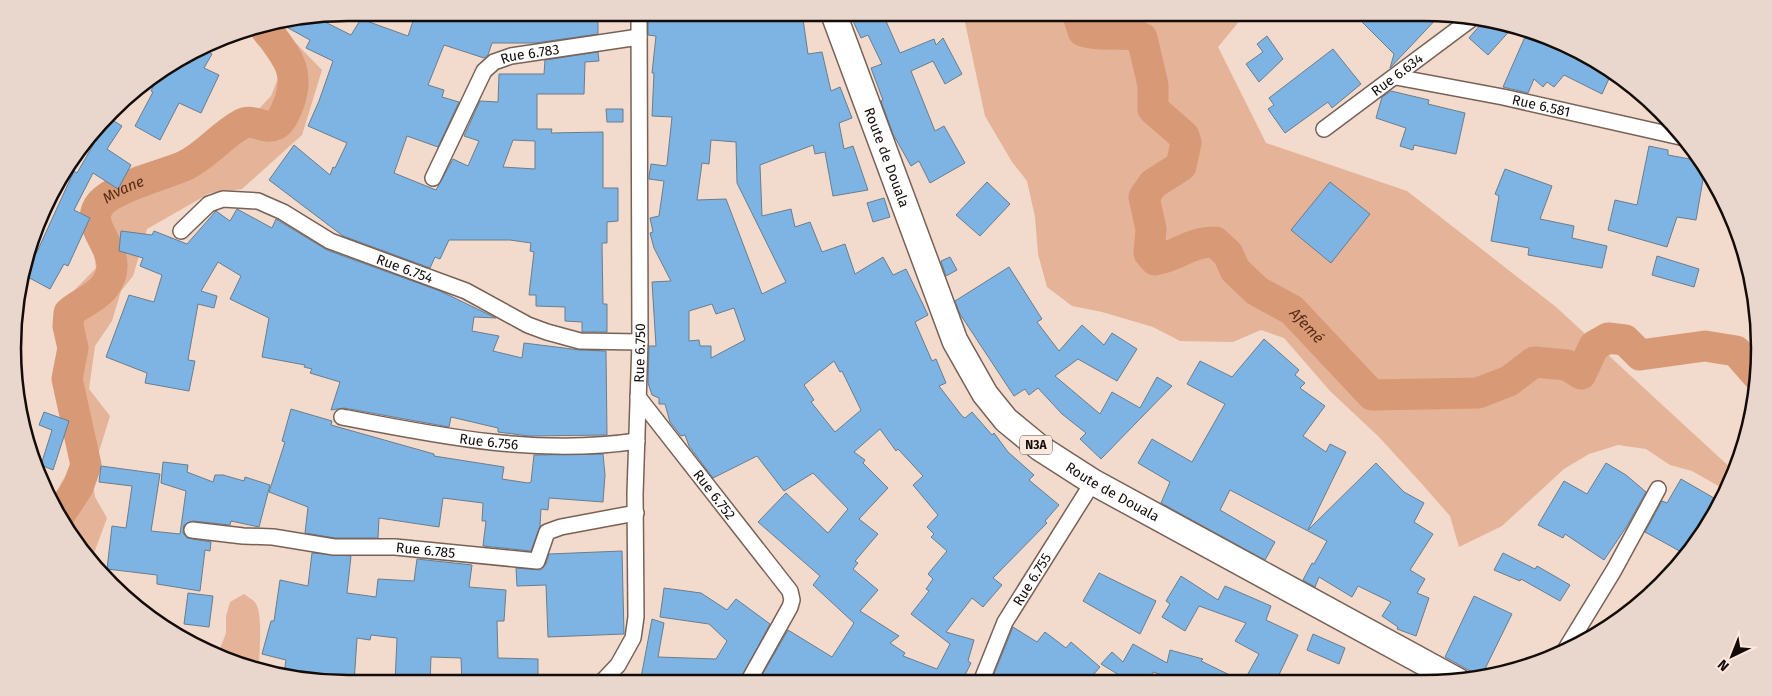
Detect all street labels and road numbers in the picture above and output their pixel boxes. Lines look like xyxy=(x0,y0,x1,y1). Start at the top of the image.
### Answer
street label: Rue 6.783 xyxy=(498,40,560,68)
street label: Rue 6.634 xyxy=(1368,49,1427,99)
street label: Rue 6.581 xyxy=(1510,91,1572,120)
street label: Route de Douala xyxy=(861,105,913,210)
street label: Rue 6.754 xyxy=(374,250,436,287)
street label: Rue 6.750 xyxy=(630,323,649,383)
street label: Rue 6.756 xyxy=(458,430,519,453)
road number: N3A xyxy=(1020,436,1052,454)
street label: Route de Douala xyxy=(1063,458,1162,525)
street label: Rue 6.752 xyxy=(690,466,739,523)
street label: Rue 6.785 xyxy=(395,539,456,561)
street label: Rue 6.755 xyxy=(1009,550,1055,609)

